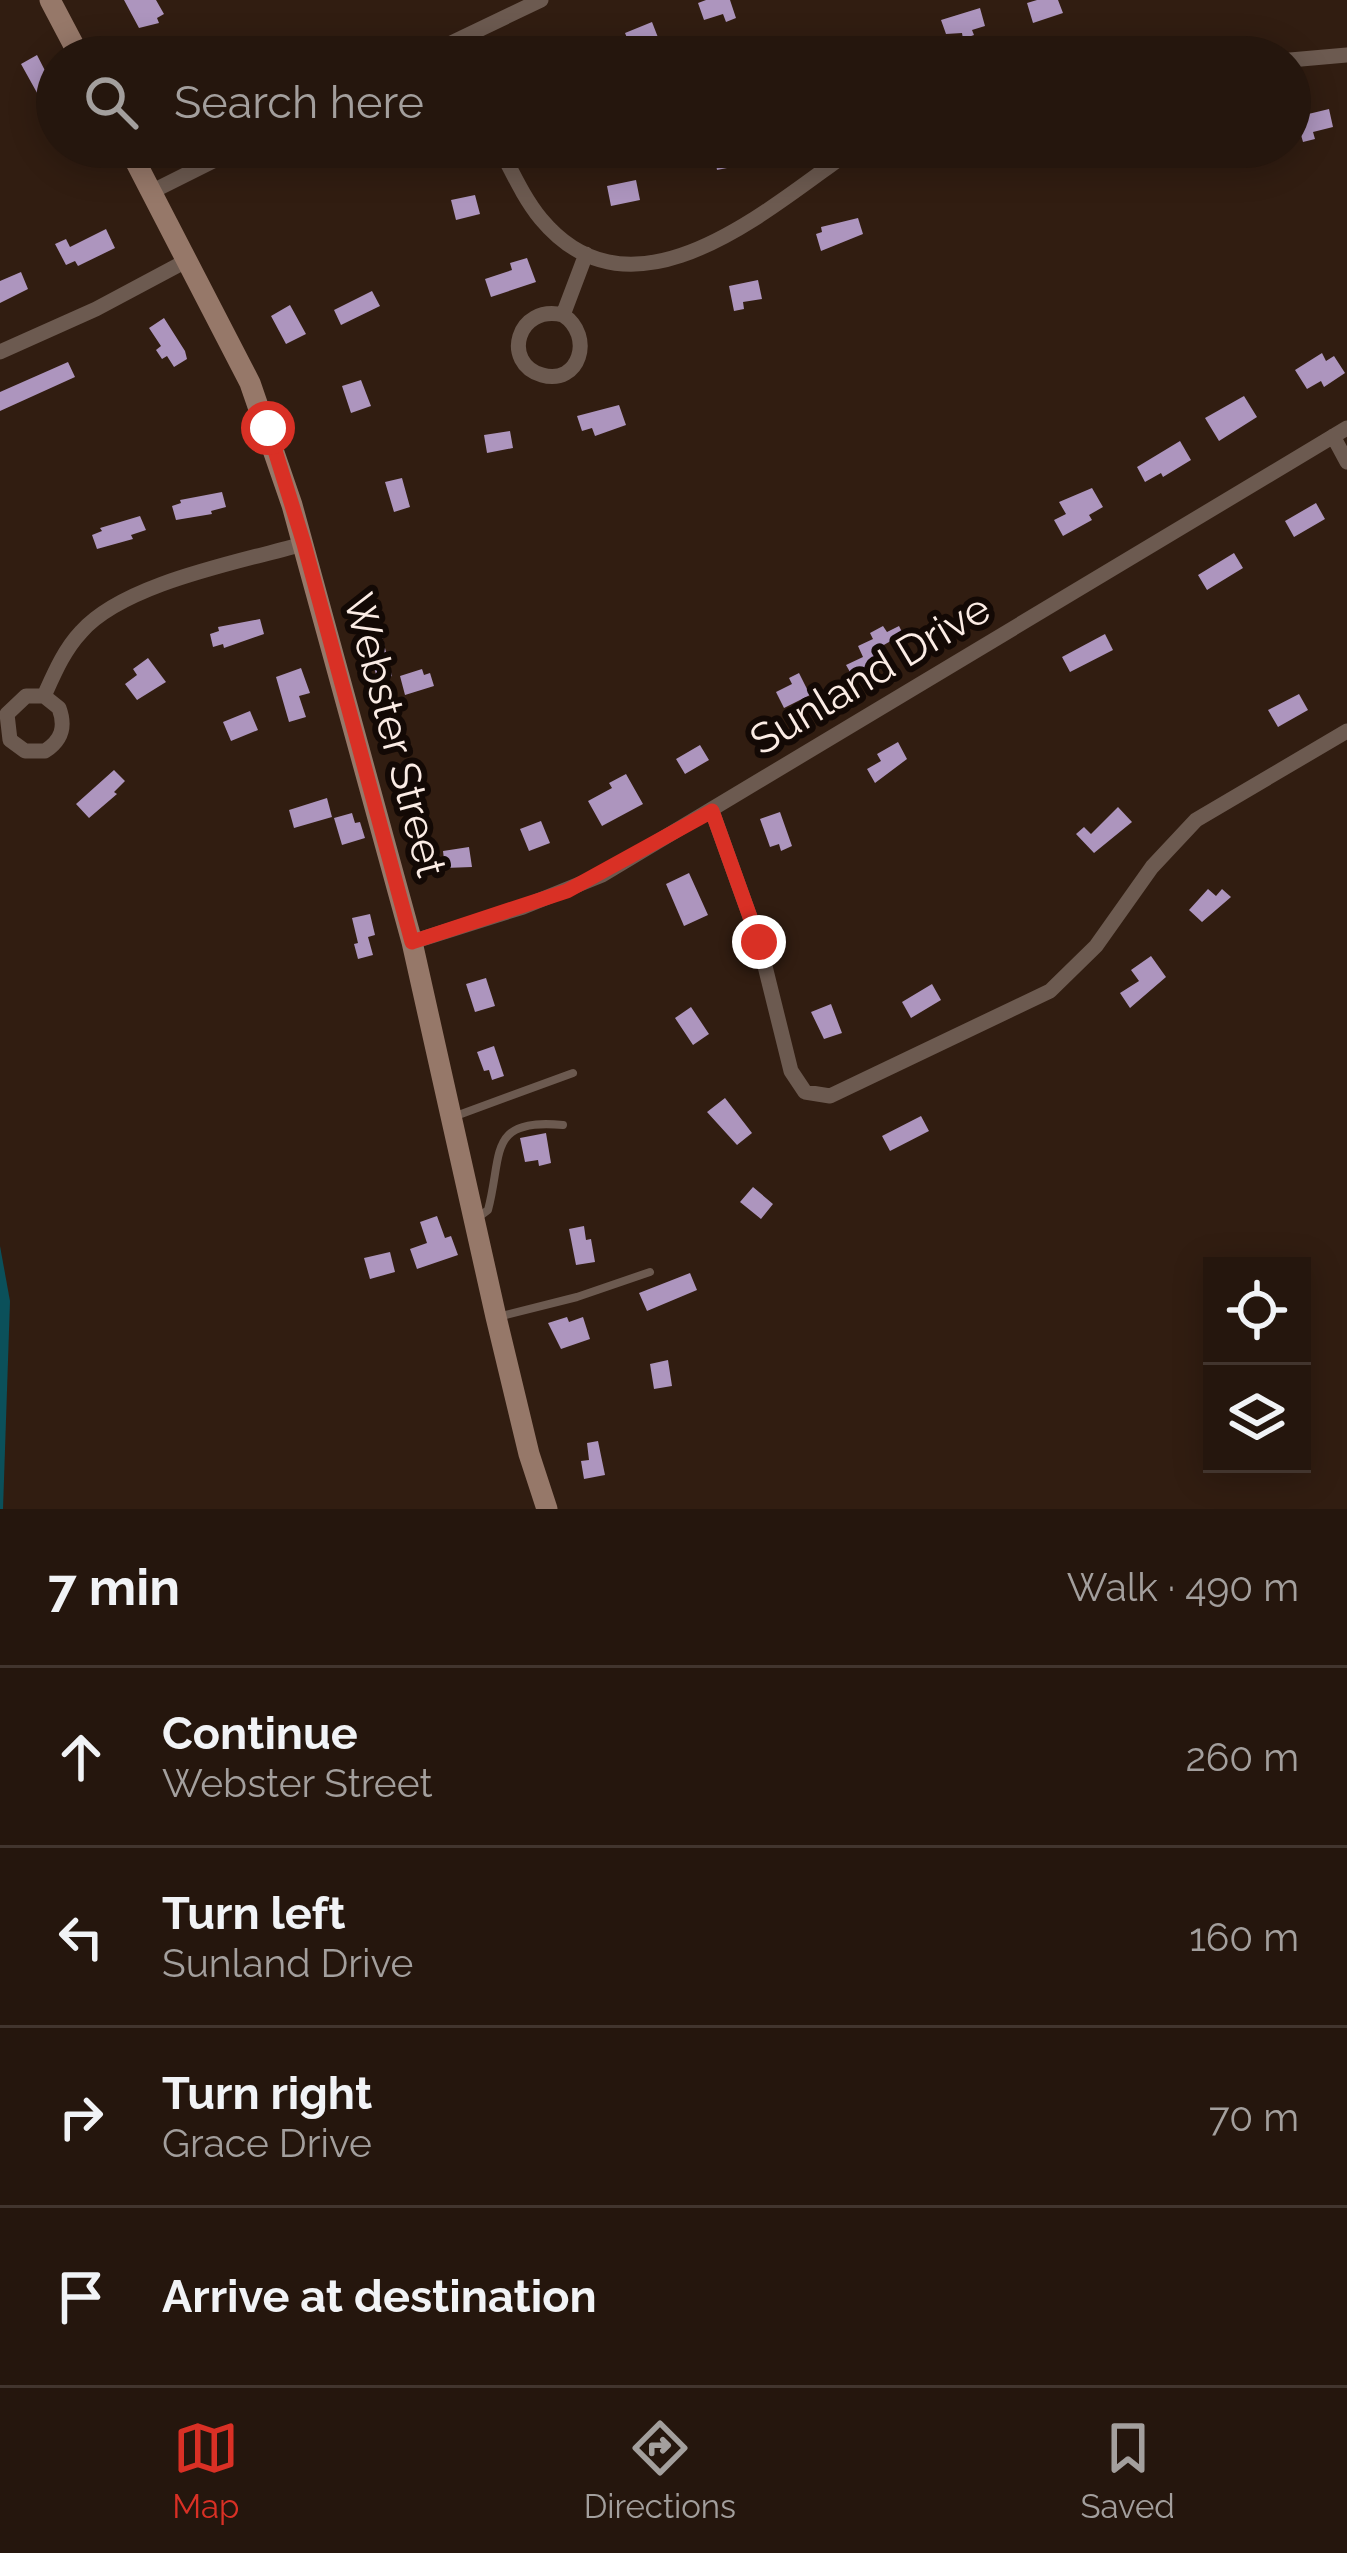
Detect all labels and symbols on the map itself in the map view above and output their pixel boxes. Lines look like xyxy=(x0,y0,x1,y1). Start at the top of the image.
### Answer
route start xyxy=(241,401,295,455)
street label: Sunland Drive xyxy=(741,583,999,765)
street label: Webster Street xyxy=(334,588,456,882)
route end xyxy=(732,915,786,969)

